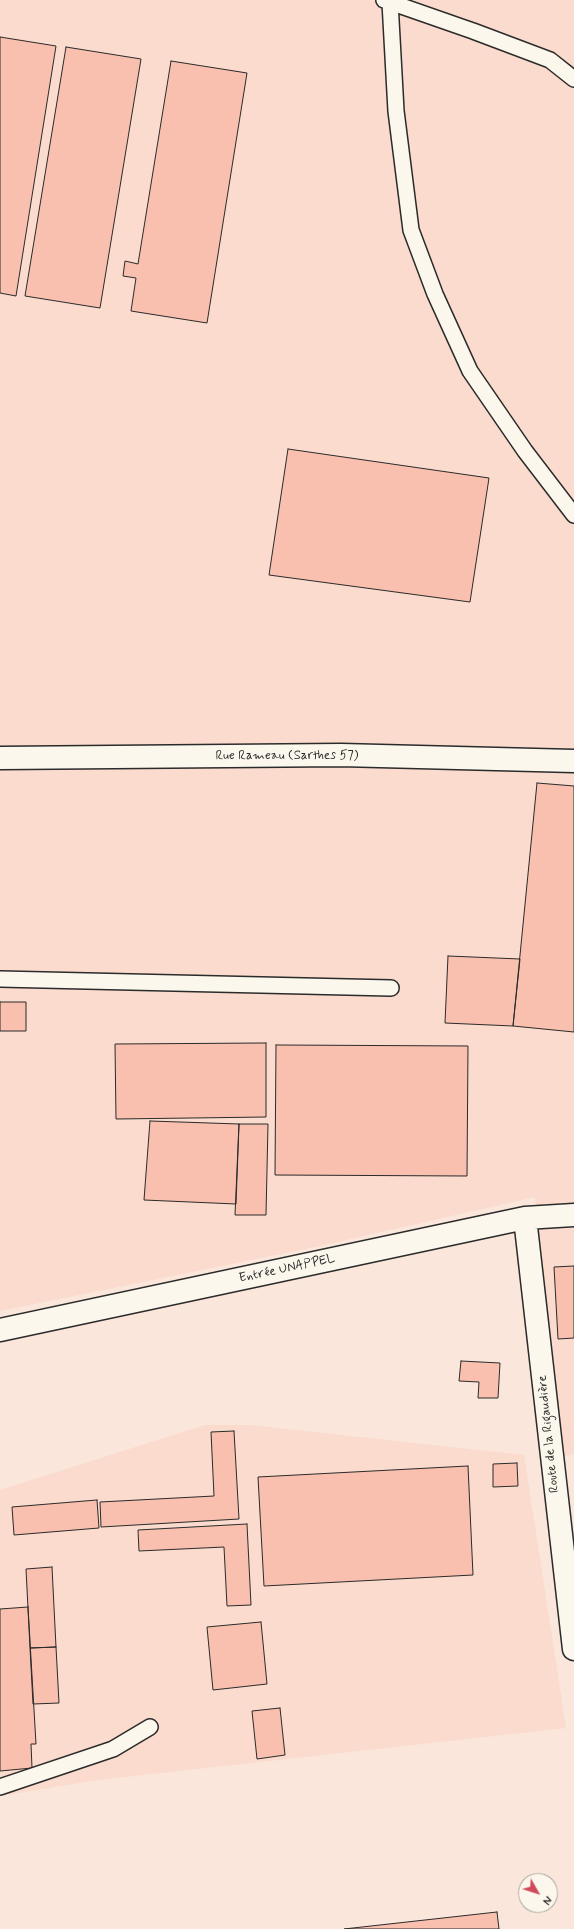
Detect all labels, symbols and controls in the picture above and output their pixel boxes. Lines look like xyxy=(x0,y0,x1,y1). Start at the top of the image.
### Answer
street label: Rue Rameau (Sarthes 57) xyxy=(216,748,358,764)
street label: Entrée UNAPPEL xyxy=(238,1251,336,1287)
street label: Route de la Rigaudière xyxy=(535,1374,563,1494)
north arrow xyxy=(518,1873,558,1913)
text: N xyxy=(539,1893,554,1907)

